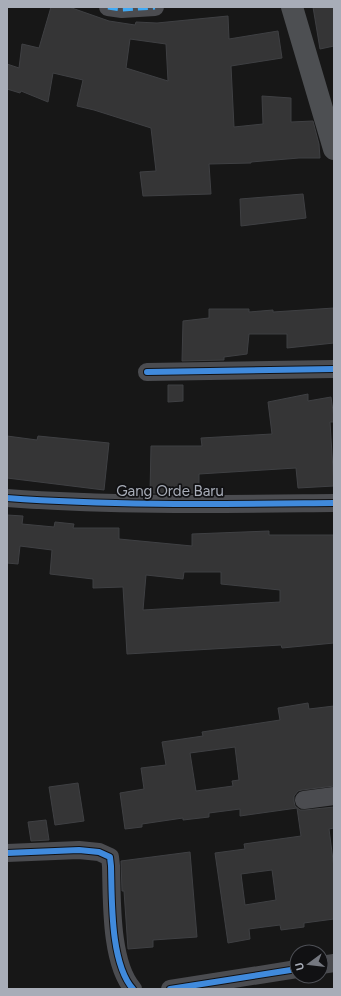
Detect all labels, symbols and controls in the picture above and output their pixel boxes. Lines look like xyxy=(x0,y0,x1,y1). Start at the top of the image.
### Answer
street label: Gang Orde Baru xyxy=(116,482,224,500)
north arrow xyxy=(289,944,329,984)
text: U xyxy=(292,961,307,972)

